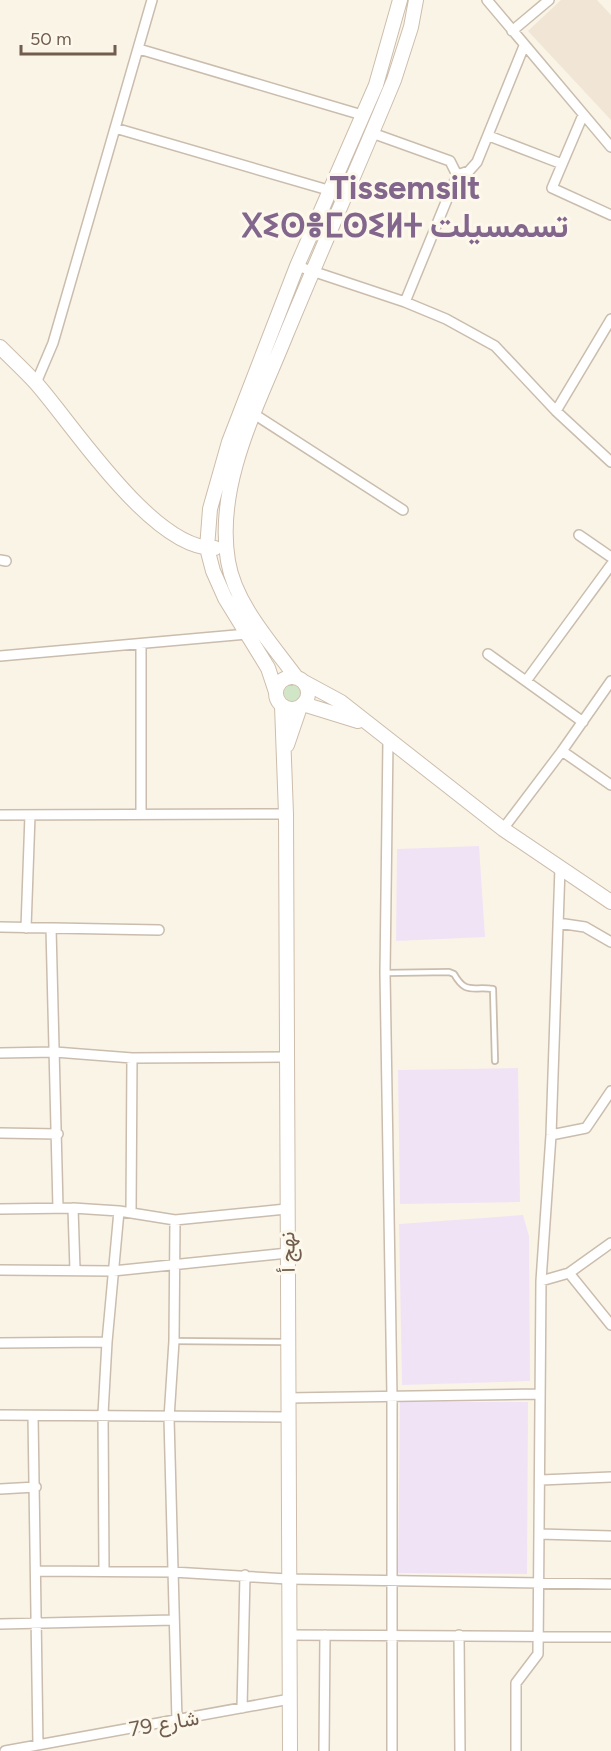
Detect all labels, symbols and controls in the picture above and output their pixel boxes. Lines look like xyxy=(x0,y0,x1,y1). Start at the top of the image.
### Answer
scale bar xyxy=(21,18,116,56)
text: 50 m xyxy=(30,28,72,50)
district label: Tissemsilt ⵝⵉⵙⴻⵎⵙⵉⵍⵜ تسمسيلت xyxy=(241,168,569,245)
street label: نهج أ xyxy=(274,1231,302,1273)
street label: شارع 79 xyxy=(127,1705,201,1743)

